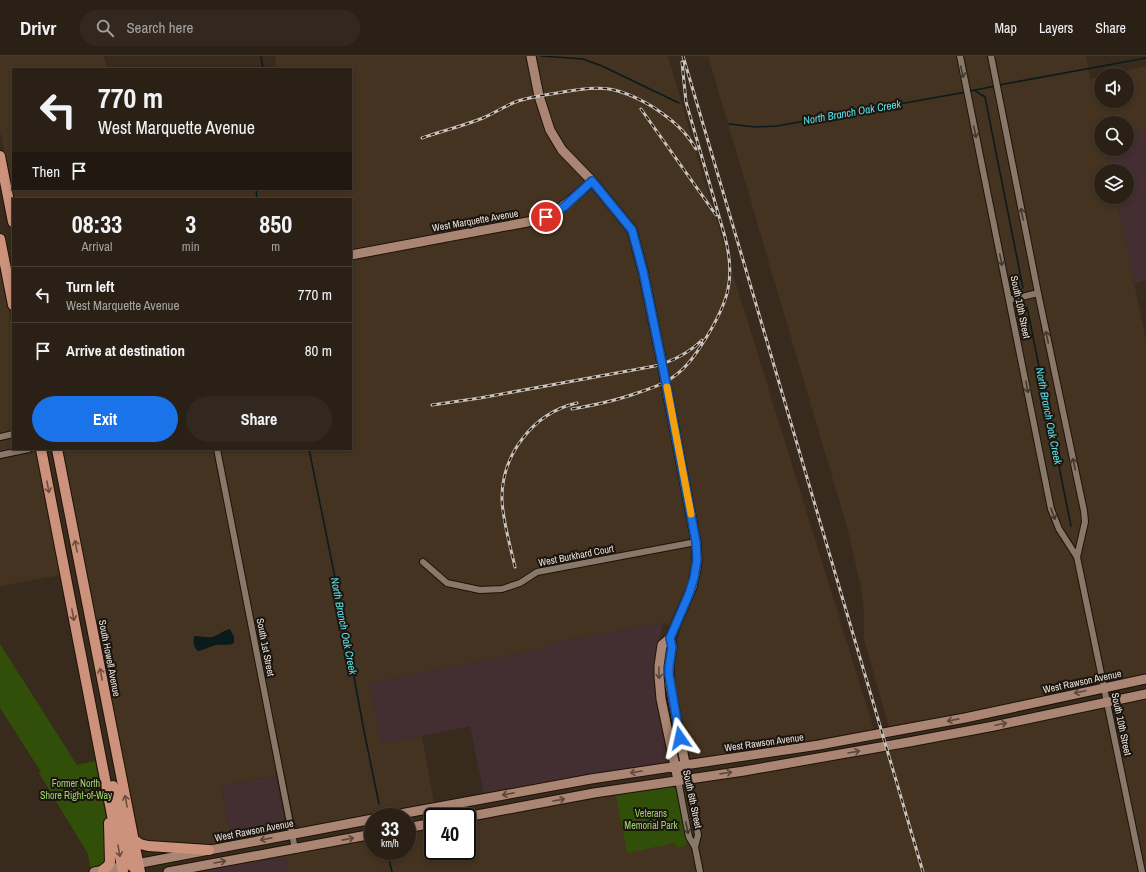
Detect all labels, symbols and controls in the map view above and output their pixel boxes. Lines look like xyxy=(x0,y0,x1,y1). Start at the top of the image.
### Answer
search box xyxy=(80,10,360,46)
text: Drivr xyxy=(20,15,56,41)
icon: search xyxy=(94,17,116,39)
text: Search here xyxy=(126,17,193,38)
text: Map xyxy=(995,19,1017,37)
text: Layers xyxy=(1039,19,1073,37)
text: Share xyxy=(1095,19,1126,37)
one-way arrow xyxy=(959,65,967,78)
map controls xyxy=(1094,68,1134,204)
button: sound xyxy=(1094,68,1134,108)
text: 770 m xyxy=(98,79,163,117)
icon: left xyxy=(32,84,84,136)
water label: North Branch Oak Creek xyxy=(802,96,902,127)
text: West Marquette Avenue xyxy=(98,115,255,140)
button: search xyxy=(1094,116,1134,156)
one-way arrow xyxy=(971,126,979,139)
icon: arrive xyxy=(68,160,90,182)
text: Then xyxy=(32,161,60,182)
button: layers xyxy=(1094,164,1134,204)
pin xyxy=(529,200,563,234)
street label: West Marquette Avenue xyxy=(431,206,520,234)
icon: arrive xyxy=(535,206,557,228)
text: 08:33 xyxy=(72,208,122,240)
text: 3 xyxy=(185,208,196,240)
text: 850 xyxy=(259,208,292,240)
one-way arrow xyxy=(1018,208,1026,221)
text: Arrival xyxy=(82,238,112,255)
text: min xyxy=(182,238,200,255)
text: m xyxy=(271,238,280,255)
one-way arrow xyxy=(997,253,1005,266)
street label: South 10th Street xyxy=(1008,275,1034,340)
text: Turn left xyxy=(66,276,114,297)
icon: left xyxy=(32,284,54,306)
text: 770 m xyxy=(298,284,332,305)
text: West Marquette Avenue xyxy=(66,297,179,314)
one-way arrow xyxy=(1043,330,1051,343)
icon: arrive xyxy=(32,340,54,362)
text: Arrive at destination xyxy=(66,340,185,361)
text: 80 m xyxy=(305,340,332,361)
water label: North Branch Oak Creek xyxy=(1033,366,1065,466)
one-way arrow xyxy=(1023,380,1031,393)
button: Exit xyxy=(32,396,178,442)
button: Share xyxy=(186,396,332,442)
one-way arrow xyxy=(1070,458,1078,471)
one-way arrow xyxy=(45,480,53,493)
one-way arrow xyxy=(1050,508,1058,520)
one-way arrow xyxy=(71,540,79,553)
street label: West Burkhard Court xyxy=(537,542,616,569)
water label: North Branch Oak Creek xyxy=(328,576,360,676)
one-way arrow xyxy=(70,608,78,621)
street label: South 1st Street xyxy=(254,617,278,678)
street label: South Howell Avenue xyxy=(96,619,123,698)
one-way arrow xyxy=(655,666,663,679)
street label: West Rawson Avenue xyxy=(1042,667,1123,696)
one-way arrow xyxy=(97,668,105,681)
one-way arrow xyxy=(1074,689,1087,697)
street label: South 10th Street xyxy=(1109,692,1135,757)
one-way arrow xyxy=(947,716,960,724)
position arrow xyxy=(659,717,701,759)
one-way arrow xyxy=(994,720,1007,728)
street label: West Rawson Avenue xyxy=(724,730,805,754)
one-way arrow xyxy=(847,748,860,756)
one-way arrow xyxy=(630,768,643,776)
street label: South 6th Street xyxy=(680,769,705,830)
one-way arrow xyxy=(719,769,732,777)
park label: Former North Shore Right-of-Way xyxy=(40,777,113,802)
one-way arrow xyxy=(502,790,515,798)
one-way arrow xyxy=(122,795,130,808)
one-way arrow xyxy=(552,795,565,803)
park label: Veterans Memorial Park xyxy=(624,807,679,832)
speed limit sign: 40 xyxy=(424,808,476,860)
text: 33 xyxy=(381,815,399,842)
street label: West Rawson Avenue xyxy=(214,816,295,844)
one-way arrow xyxy=(684,821,692,834)
one-way arrow xyxy=(260,835,273,843)
one-way arrow xyxy=(341,835,354,843)
text: km/h xyxy=(381,837,399,850)
one-way arrow xyxy=(116,844,124,857)
one-way arrow xyxy=(213,858,226,866)

